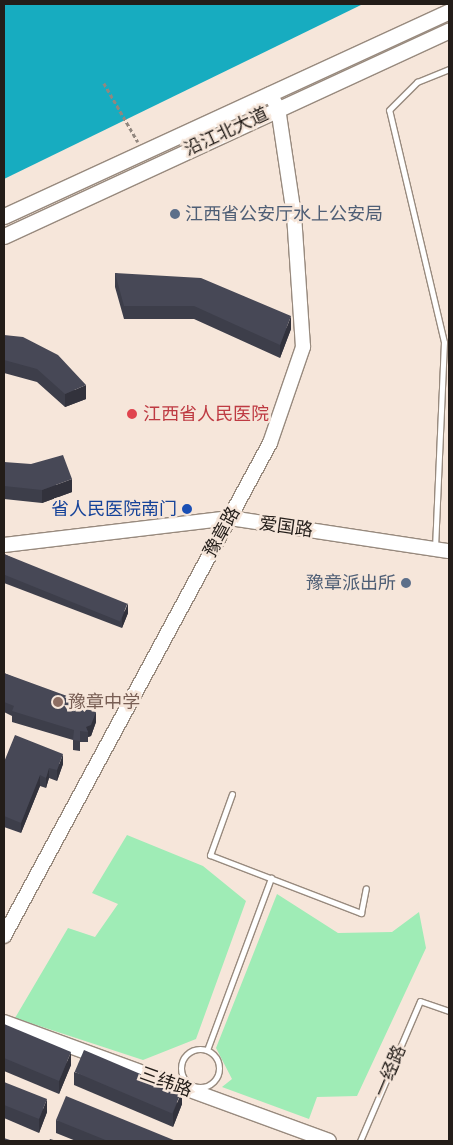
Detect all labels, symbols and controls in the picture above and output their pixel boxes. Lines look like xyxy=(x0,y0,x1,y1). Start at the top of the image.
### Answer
street label: 沿江北大道 xyxy=(181,103,271,161)
place label: 江西省公安厅水上公安局 xyxy=(185,203,383,225)
marker: 江西省公安厅水上公安局 xyxy=(169,208,181,220)
place label: 江西省人民医院 xyxy=(143,403,269,425)
marker: 江西省人民医院 xyxy=(125,407,139,421)
place label: 省人民医院南门 xyxy=(51,498,177,520)
marker: 省人民医院南门 xyxy=(181,503,193,515)
street label: 豫章路 xyxy=(199,503,245,561)
street label: 爱国路 xyxy=(258,513,314,541)
place label: 豫章派出所 xyxy=(306,572,396,594)
marker: 豫章派出所 xyxy=(400,577,412,589)
place label: 豫章中学 xyxy=(68,691,140,713)
marker: 豫章中学 xyxy=(52,696,64,708)
street label: 一经路 xyxy=(370,1042,410,1100)
street label: 三纬路 xyxy=(137,1063,195,1101)

